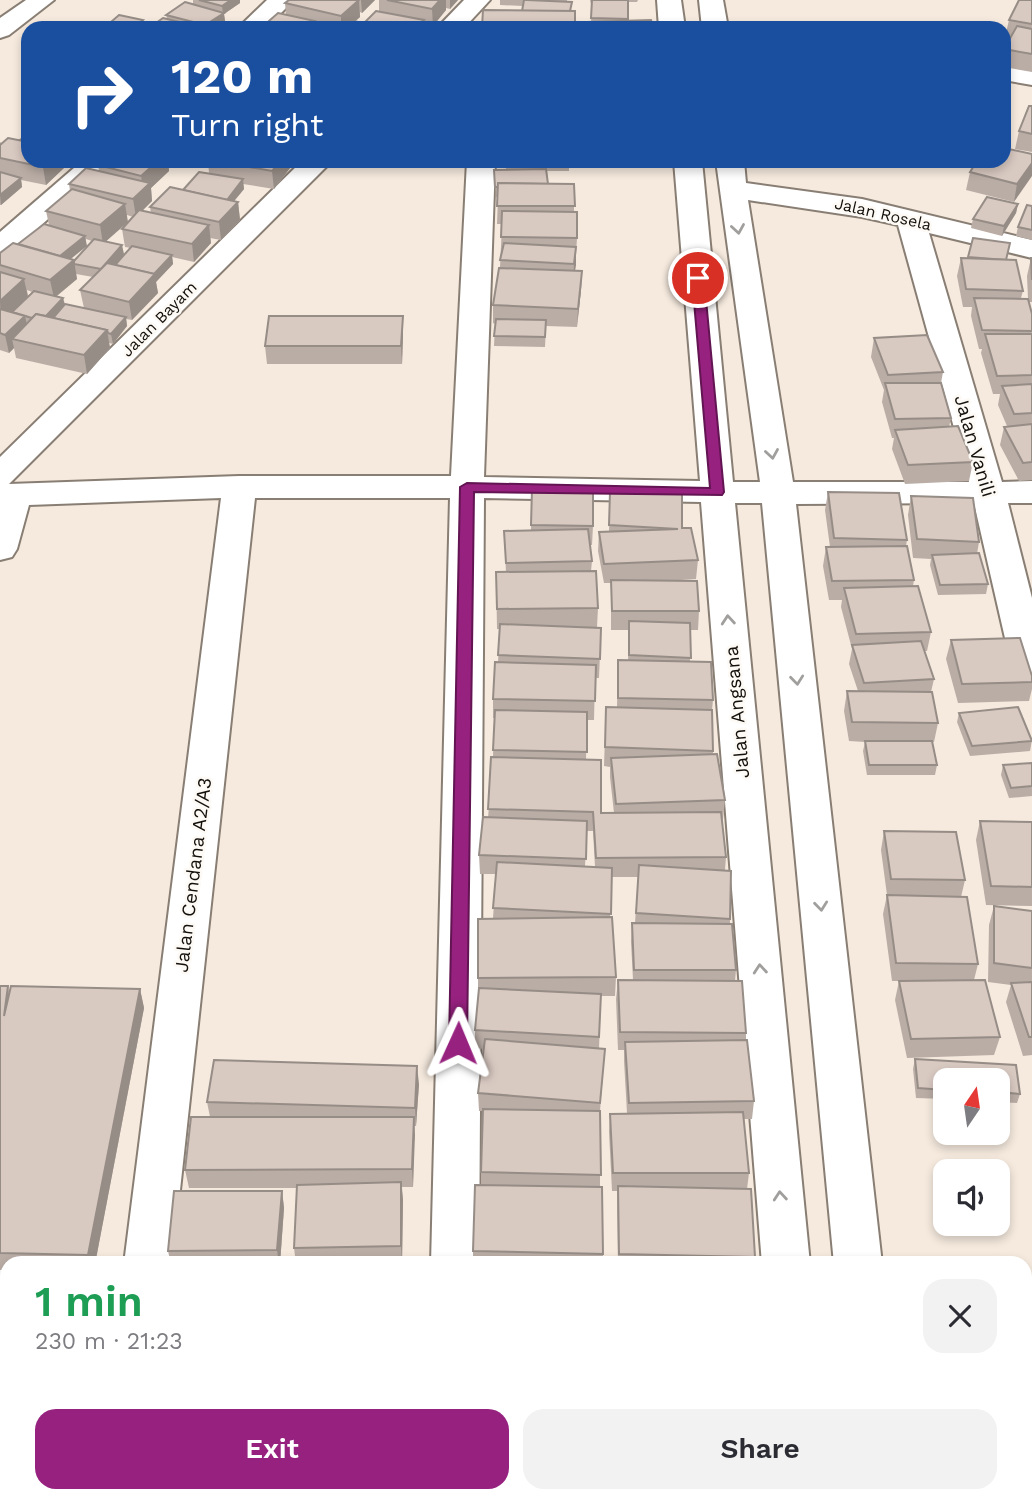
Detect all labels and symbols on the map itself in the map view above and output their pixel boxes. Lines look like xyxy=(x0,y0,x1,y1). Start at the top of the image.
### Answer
street label: Jalan Rosela xyxy=(833,194,933,234)
one-way arrow xyxy=(730,223,745,235)
pin xyxy=(668,248,728,308)
street label: Jalan Bayam xyxy=(117,277,201,361)
street label: Jalan Vanili xyxy=(949,392,1001,500)
one-way arrow xyxy=(764,448,779,460)
one-way arrow xyxy=(721,615,736,626)
street label: Jalan Angsana xyxy=(720,645,754,779)
one-way arrow xyxy=(789,675,804,686)
street label: Jalan Cendana A2/A3 xyxy=(170,776,216,974)
one-way arrow xyxy=(813,900,828,912)
one-way arrow xyxy=(753,963,768,974)
position arrow xyxy=(421,1006,495,1080)
north arrow xyxy=(933,1068,1010,1144)
one-way arrow xyxy=(773,1190,788,1201)

